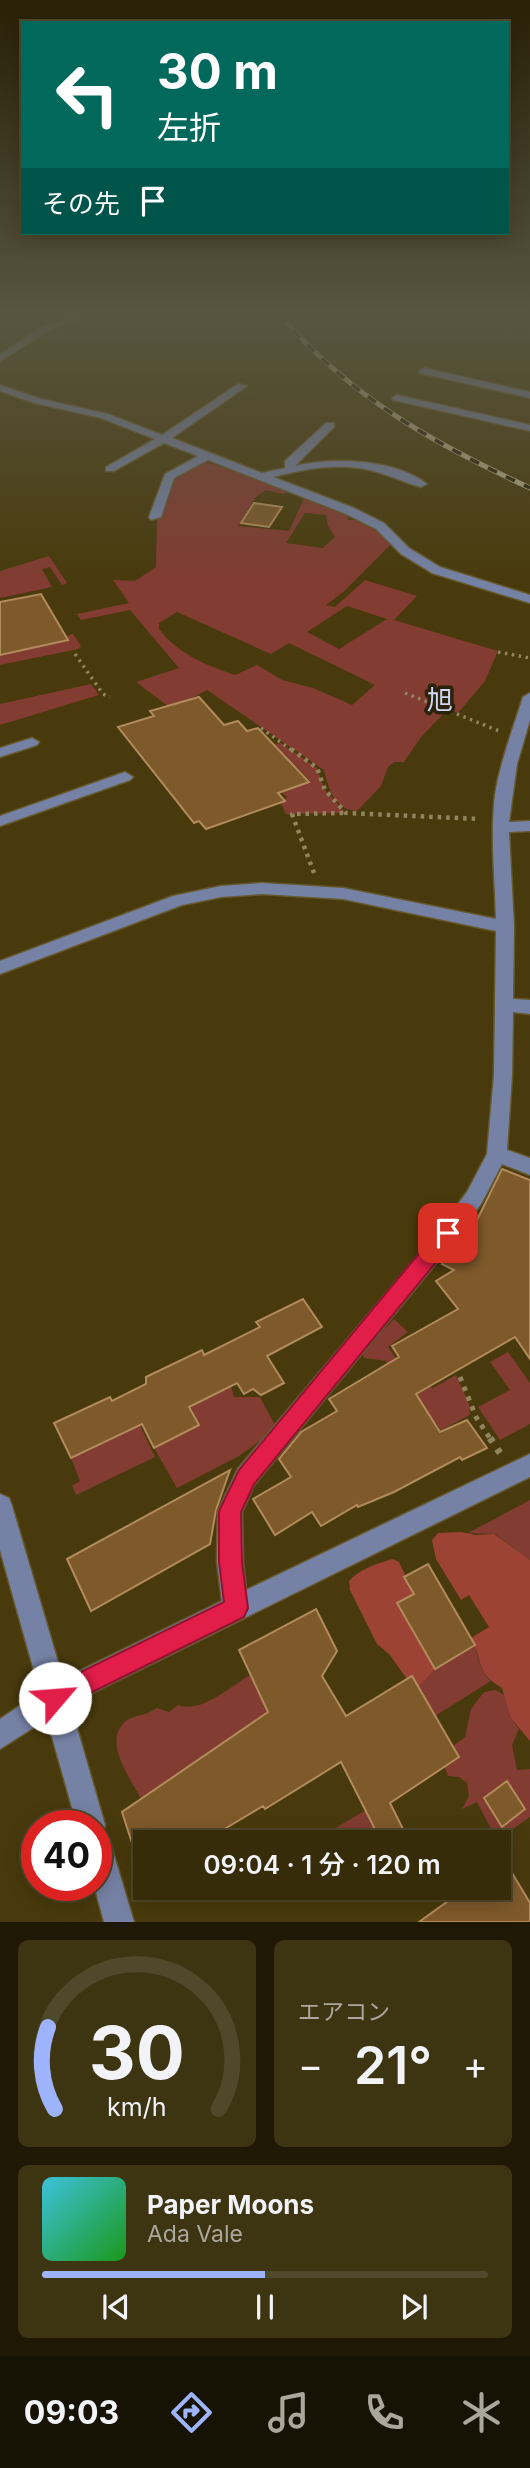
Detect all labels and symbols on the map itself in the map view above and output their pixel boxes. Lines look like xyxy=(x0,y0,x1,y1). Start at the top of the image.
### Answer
district label: 旭 xyxy=(427,684,453,715)
pin xyxy=(418,1203,478,1263)
position arrow xyxy=(18,1661,92,1735)
speed limit sign: 40 xyxy=(21,1810,112,1901)

